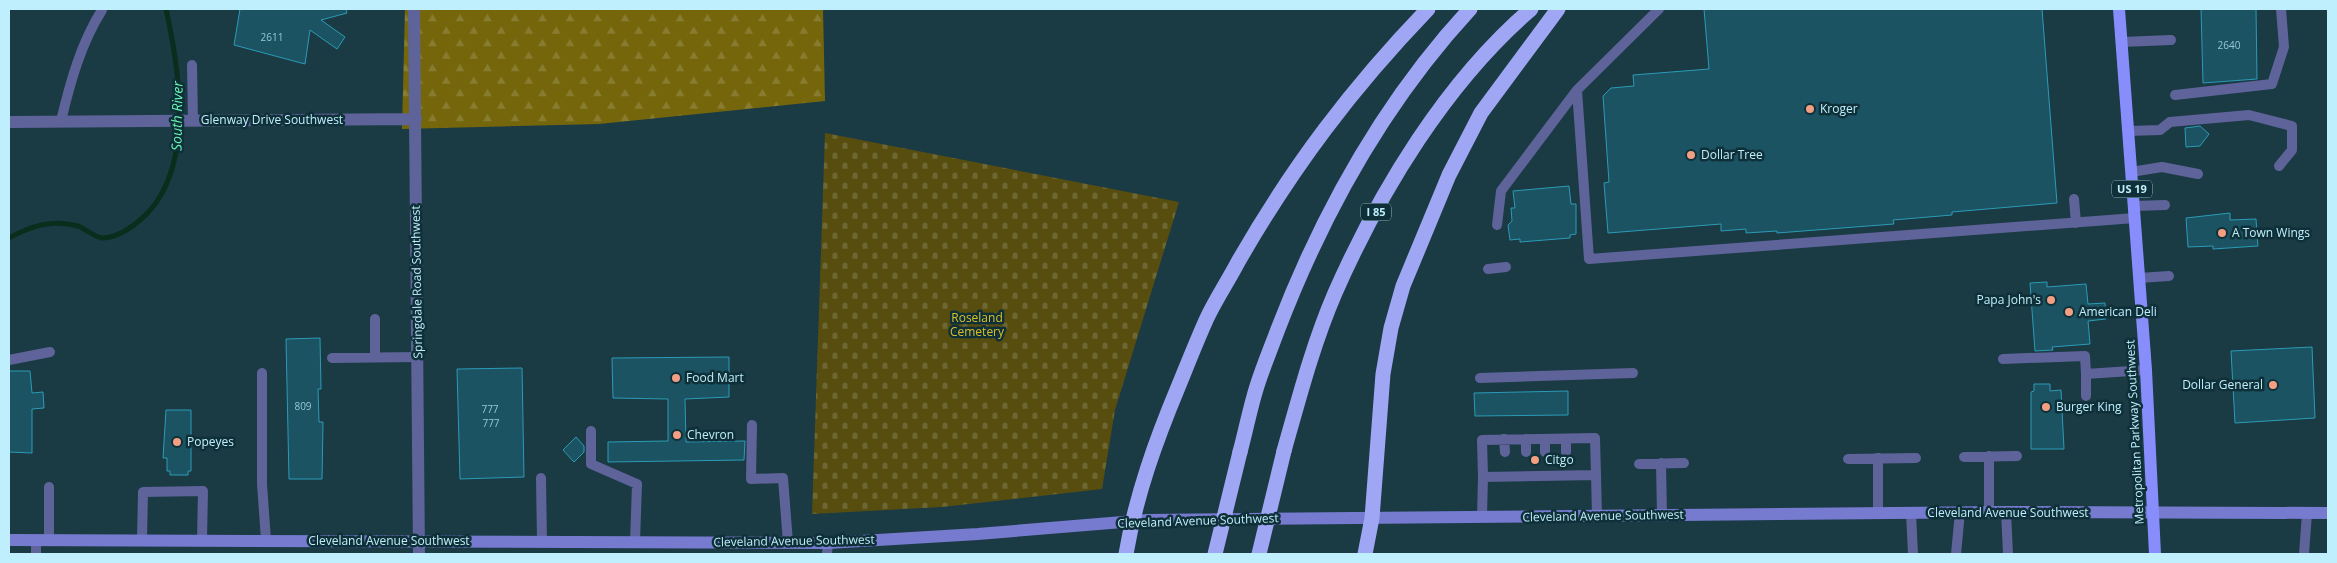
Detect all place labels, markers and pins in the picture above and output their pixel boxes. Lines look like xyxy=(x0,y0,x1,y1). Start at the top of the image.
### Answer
place label: Kroger xyxy=(1820,100,1858,117)
marker: Kroger xyxy=(1804,103,1816,115)
place label: Dollar Tree xyxy=(1701,146,1763,163)
marker: Dollar Tree xyxy=(1685,149,1697,161)
place label: A Town Wings xyxy=(2232,224,2310,241)
marker: A Town Wings xyxy=(2216,227,2228,239)
place label: Papa John's xyxy=(1976,291,2041,308)
marker: Papa John's xyxy=(2045,294,2057,306)
place label: American Deli xyxy=(2079,303,2157,320)
marker: American Deli xyxy=(2063,306,2075,318)
place label: Food Mart xyxy=(686,369,744,386)
marker: Food Mart xyxy=(670,372,682,384)
place label: Dollar General xyxy=(2182,376,2263,393)
marker: Dollar General xyxy=(2267,379,2279,391)
place label: Burger King xyxy=(2056,398,2122,415)
marker: Burger King xyxy=(2040,401,2052,413)
place label: Chevron xyxy=(687,426,734,443)
marker: Chevron xyxy=(671,429,683,441)
place label: Popeyes xyxy=(187,433,234,450)
marker: Popeyes xyxy=(171,436,183,448)
place label: Citgo xyxy=(1545,451,1574,468)
marker: Citgo xyxy=(1529,454,1541,466)

